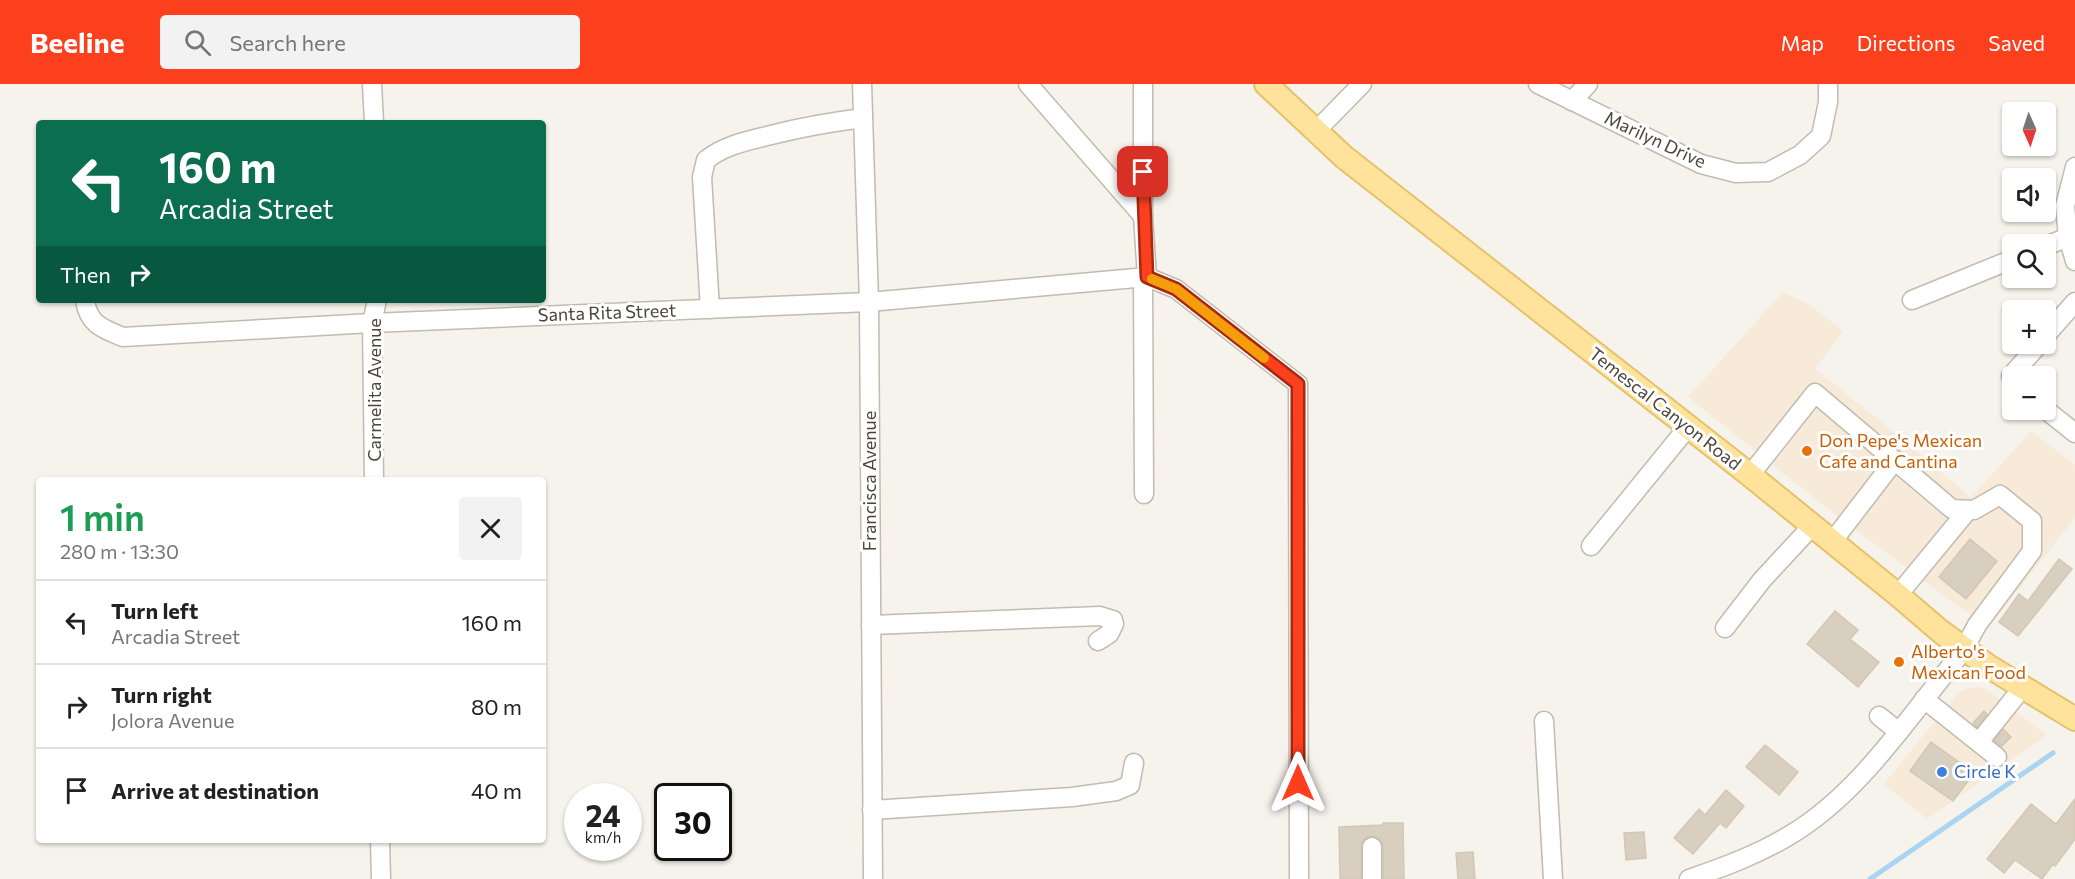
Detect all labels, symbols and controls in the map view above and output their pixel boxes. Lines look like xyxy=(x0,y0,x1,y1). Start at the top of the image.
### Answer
search box xyxy=(160,15,580,69)
text: Beeline xyxy=(30,25,124,59)
icon: search xyxy=(181,26,214,59)
text: Search here xyxy=(229,29,346,56)
text: Map xyxy=(1781,30,1824,55)
text: Directions xyxy=(1857,30,1955,55)
text: Saved xyxy=(1988,30,2045,55)
north arrow xyxy=(2002,102,2056,156)
map controls xyxy=(2002,102,2056,420)
street label: Marilyn Drive xyxy=(1601,106,1710,172)
text: 160 m xyxy=(159,140,277,192)
icon: left xyxy=(60,144,138,222)
pin xyxy=(1117,146,1168,197)
icon: arrive xyxy=(1126,155,1159,188)
button: sound xyxy=(2002,168,2056,222)
text: Arcadia Street xyxy=(159,192,334,225)
button: search xyxy=(2002,234,2056,288)
icon: right xyxy=(123,258,156,291)
text: Then xyxy=(60,261,111,288)
street label: Santa Rita Street xyxy=(537,299,676,325)
button: + xyxy=(2002,300,2056,354)
street label: Carmelita Avenue xyxy=(363,318,385,462)
street label: Temescal Canyon Road xyxy=(1585,342,1746,474)
button: − xyxy=(2002,366,2056,420)
street label: Francisca Avenue xyxy=(858,411,880,551)
place label: Don Pepe's Mexican Cafe and Cantina xyxy=(1819,429,1982,472)
marker: Don Pepe's Mexican Cafe and Cantina xyxy=(1800,444,1814,458)
text: 1 min xyxy=(60,494,145,538)
button: close xyxy=(459,497,522,560)
text: 280 m · 13:30 xyxy=(60,539,179,563)
text: Turn left xyxy=(111,597,198,624)
icon: left xyxy=(60,606,93,639)
text: 160 m xyxy=(461,609,522,636)
text: Arcadia Street xyxy=(111,624,240,648)
place label: Alberto's Mexican Food xyxy=(1911,640,2026,683)
marker: Alberto's Mexican Food xyxy=(1892,655,1906,669)
text: Turn right xyxy=(111,681,212,708)
icon: right xyxy=(60,690,93,723)
text: 80 m xyxy=(471,693,522,720)
text: Jolora Avenue xyxy=(111,708,235,732)
position arrow xyxy=(1266,751,1330,815)
place label: Circle K xyxy=(1954,760,2016,782)
marker: Circle K xyxy=(1935,765,1949,779)
icon: arrive xyxy=(60,774,93,807)
text: Arrive at destination xyxy=(111,777,319,804)
text: 40 m xyxy=(471,777,522,804)
speed limit sign: 30 xyxy=(654,783,732,861)
text: 24 xyxy=(585,796,621,833)
text: km/h xyxy=(585,828,621,846)

